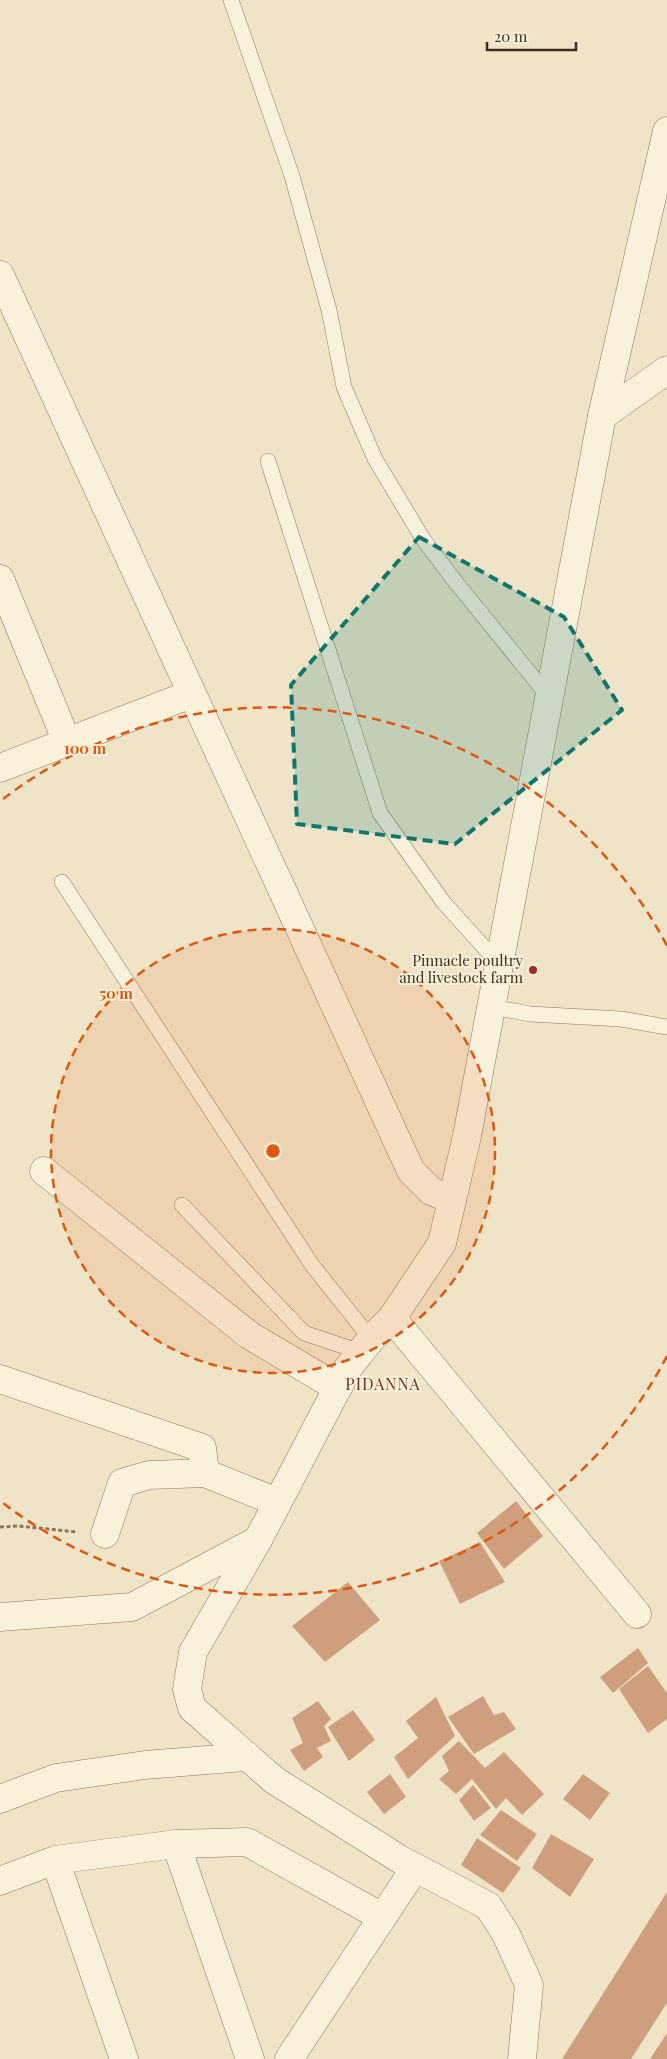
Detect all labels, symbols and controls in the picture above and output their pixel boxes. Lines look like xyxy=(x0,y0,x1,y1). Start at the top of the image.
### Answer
scale bar xyxy=(487,20,576,52)
text: 20 m xyxy=(494,26,528,46)
text: 100 m xyxy=(64,738,107,758)
place label: Pinnacle poultry and livestock farm xyxy=(399,950,524,987)
marker: Pinnacle poultry and livestock farm xyxy=(527,964,539,976)
text: 50 m xyxy=(99,983,133,1003)
centre of rings xyxy=(264,1142,282,1160)
district label: PIDANNA xyxy=(345,1373,421,1394)

